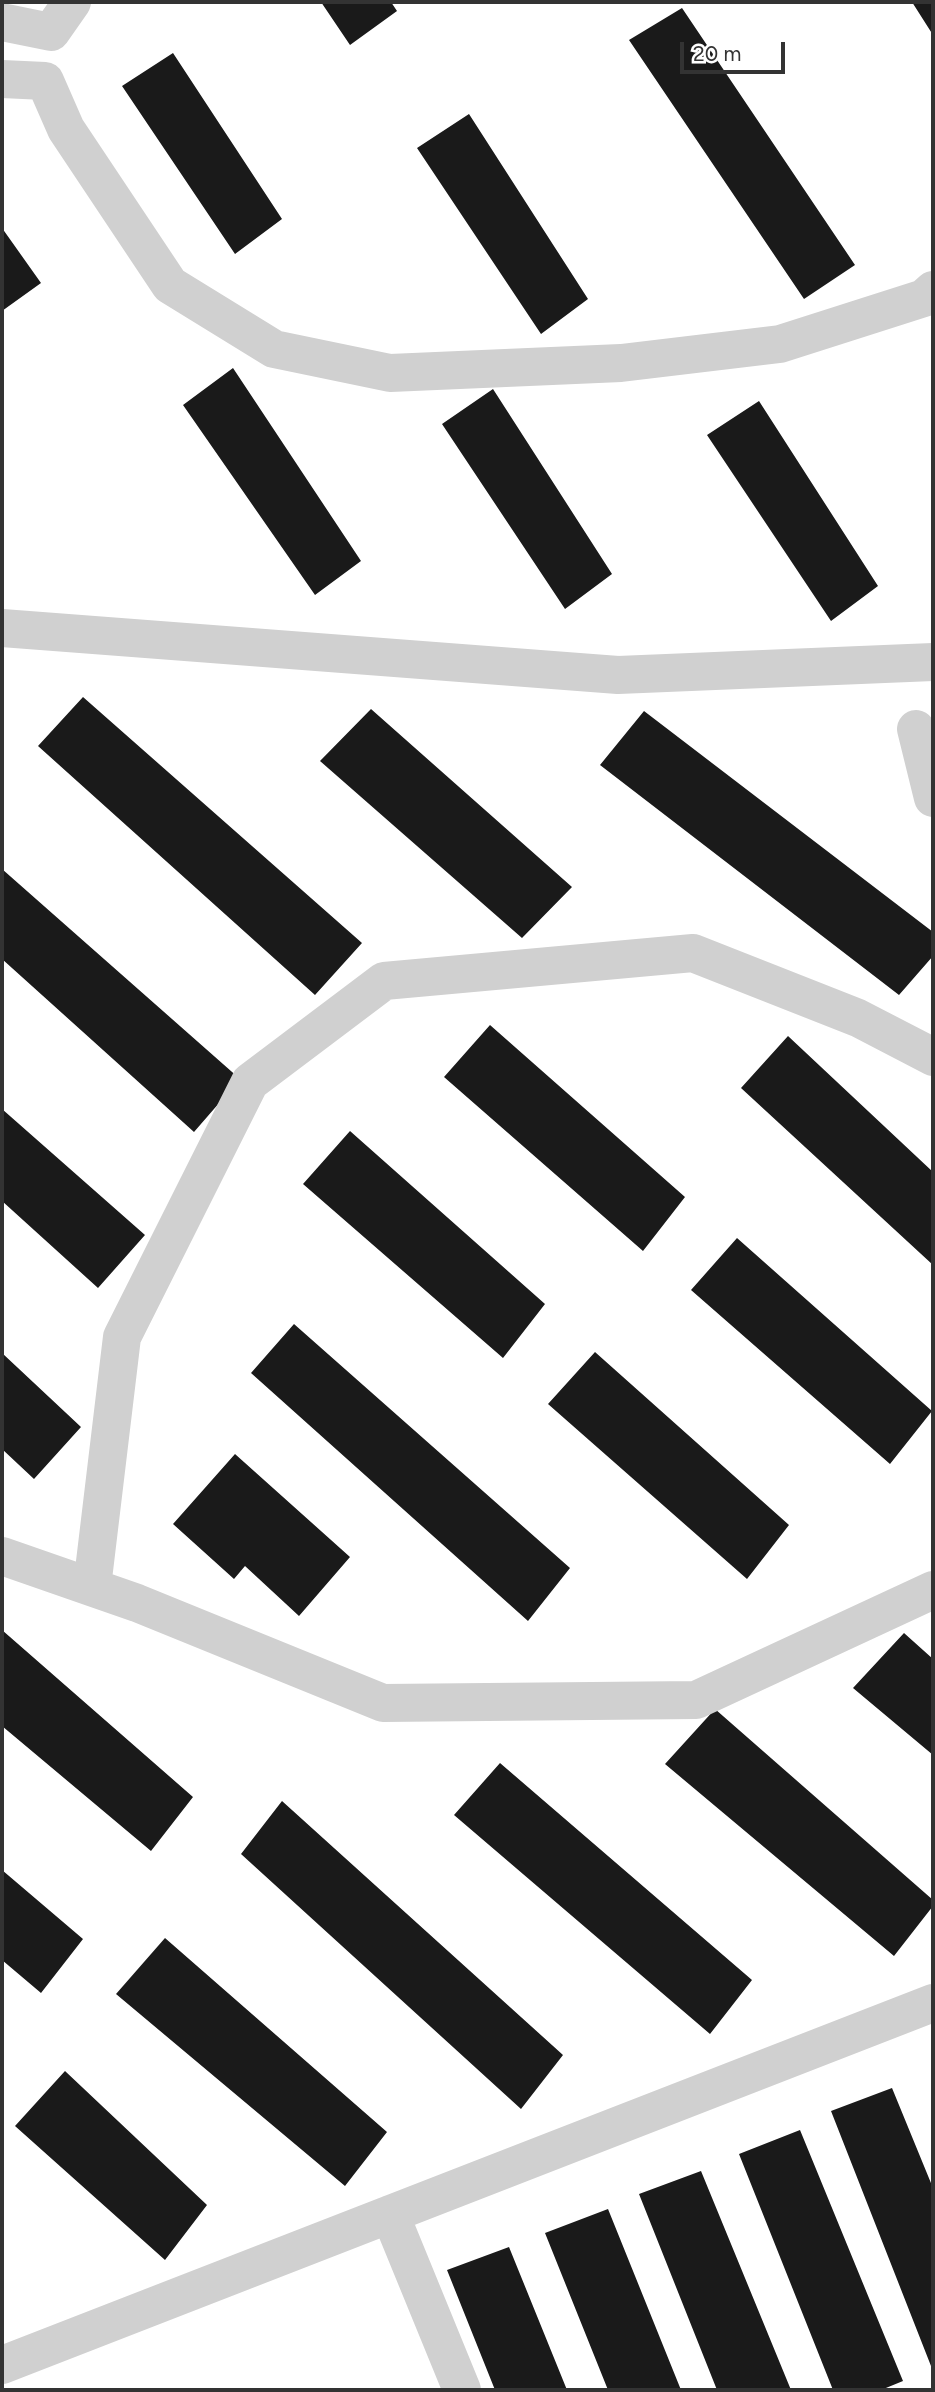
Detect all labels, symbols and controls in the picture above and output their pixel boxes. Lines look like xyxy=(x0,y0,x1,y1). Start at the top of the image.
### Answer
scale bar xyxy=(683,28,788,72)
text: 20 m xyxy=(693,41,741,66)

